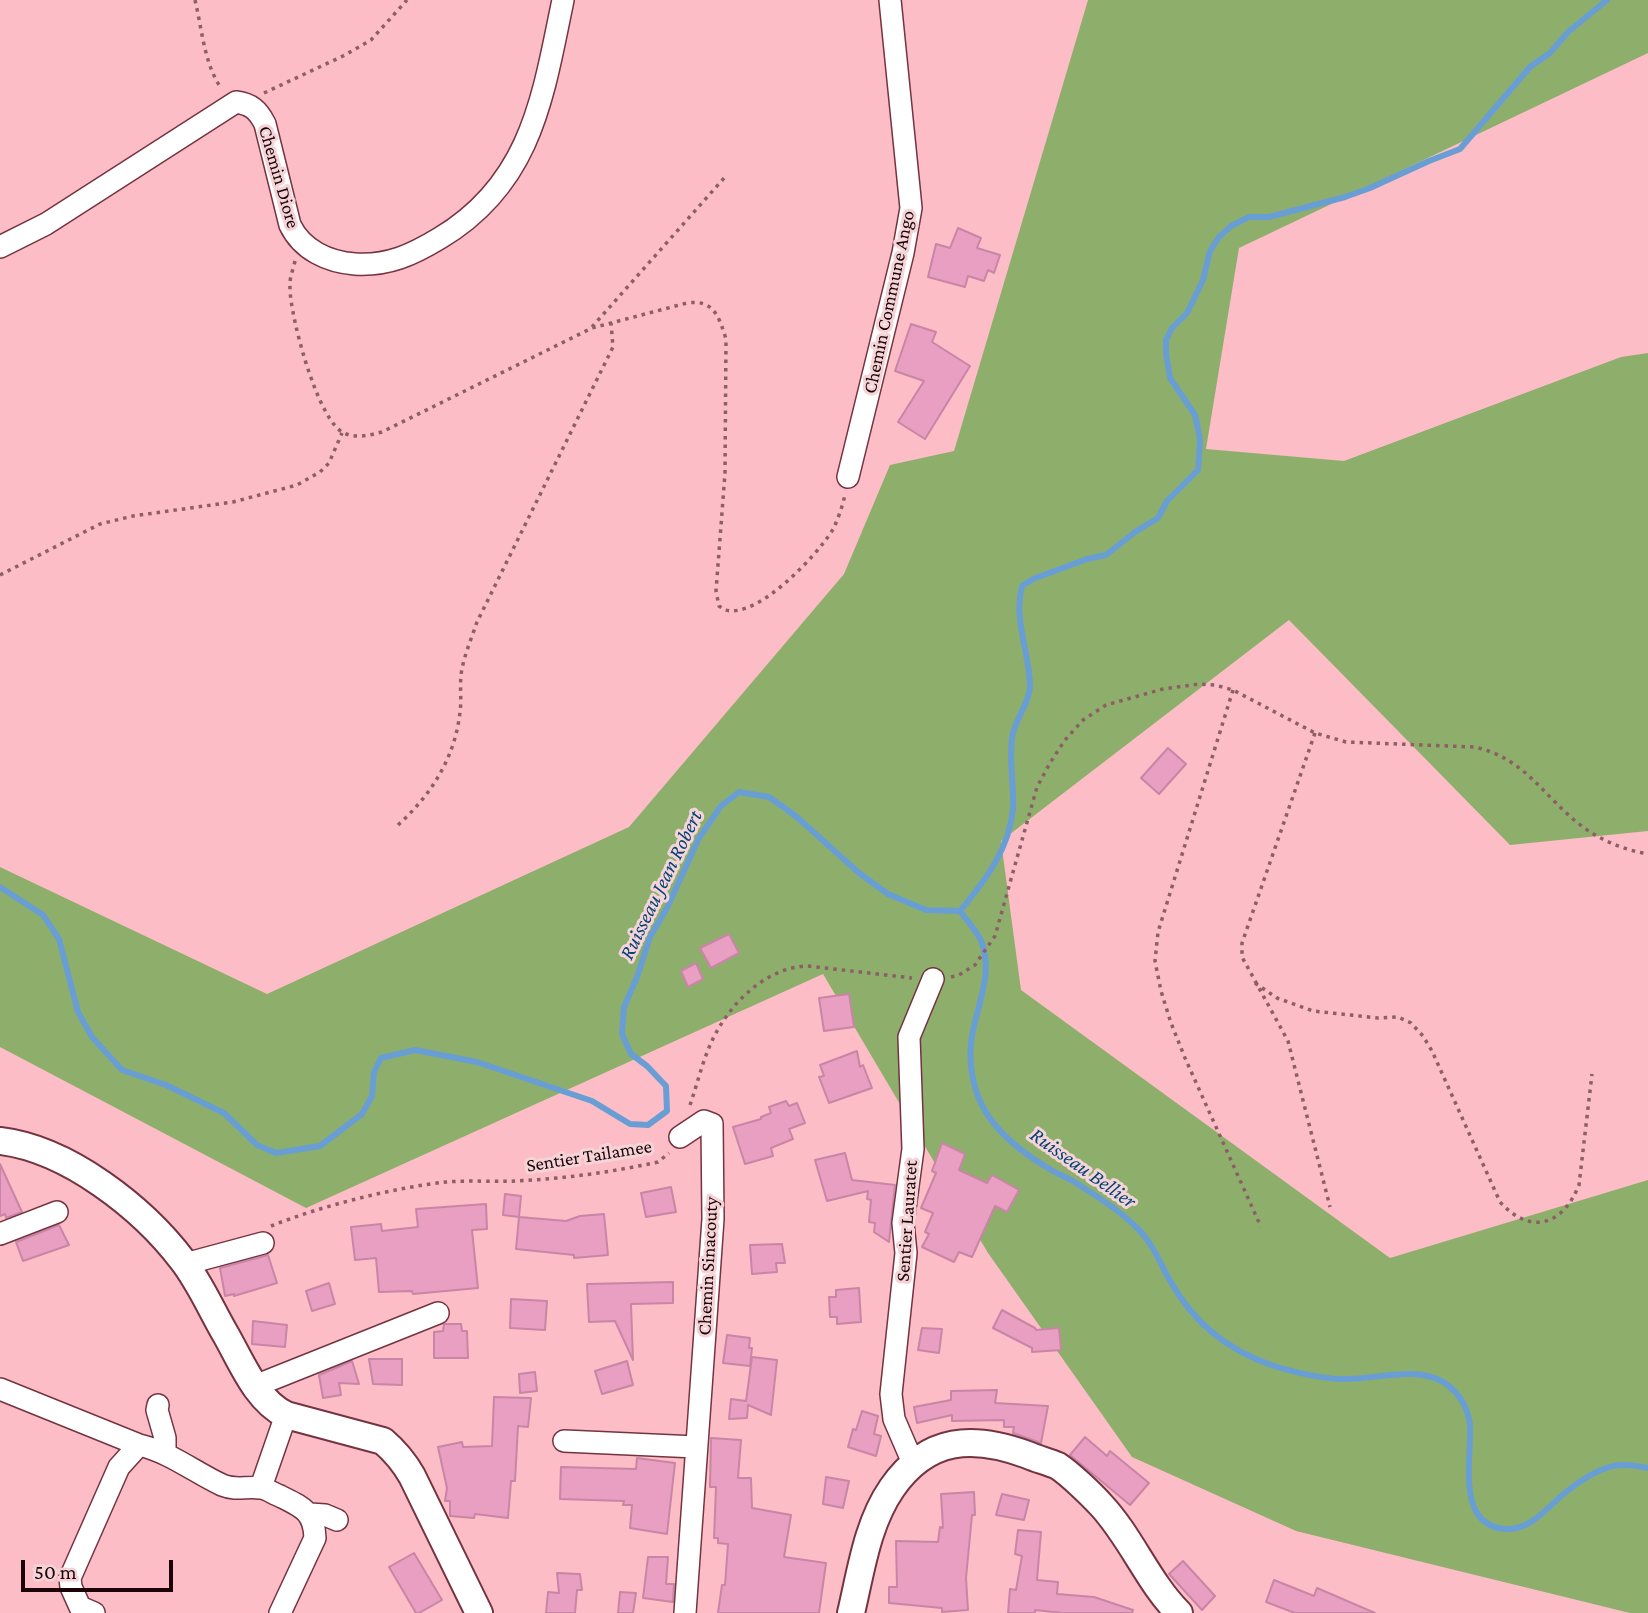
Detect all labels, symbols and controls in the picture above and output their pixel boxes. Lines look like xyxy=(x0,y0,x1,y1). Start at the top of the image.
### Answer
street label: Chemin Diore xyxy=(253,123,305,231)
street label: Chemin Commune Ango xyxy=(858,208,920,396)
water label: Ruisseau Jean Robert xyxy=(614,806,708,964)
water label: Ruisseau Bellier xyxy=(1025,1122,1141,1214)
street label: Sentier Tailamee xyxy=(525,1135,653,1177)
street label: Sentier Lauratet xyxy=(891,1160,923,1282)
street label: Chemin Sinacouty xyxy=(693,1196,723,1336)
scale bar xyxy=(24,1546,177,1590)
text: 50 m xyxy=(34,1560,77,1584)

